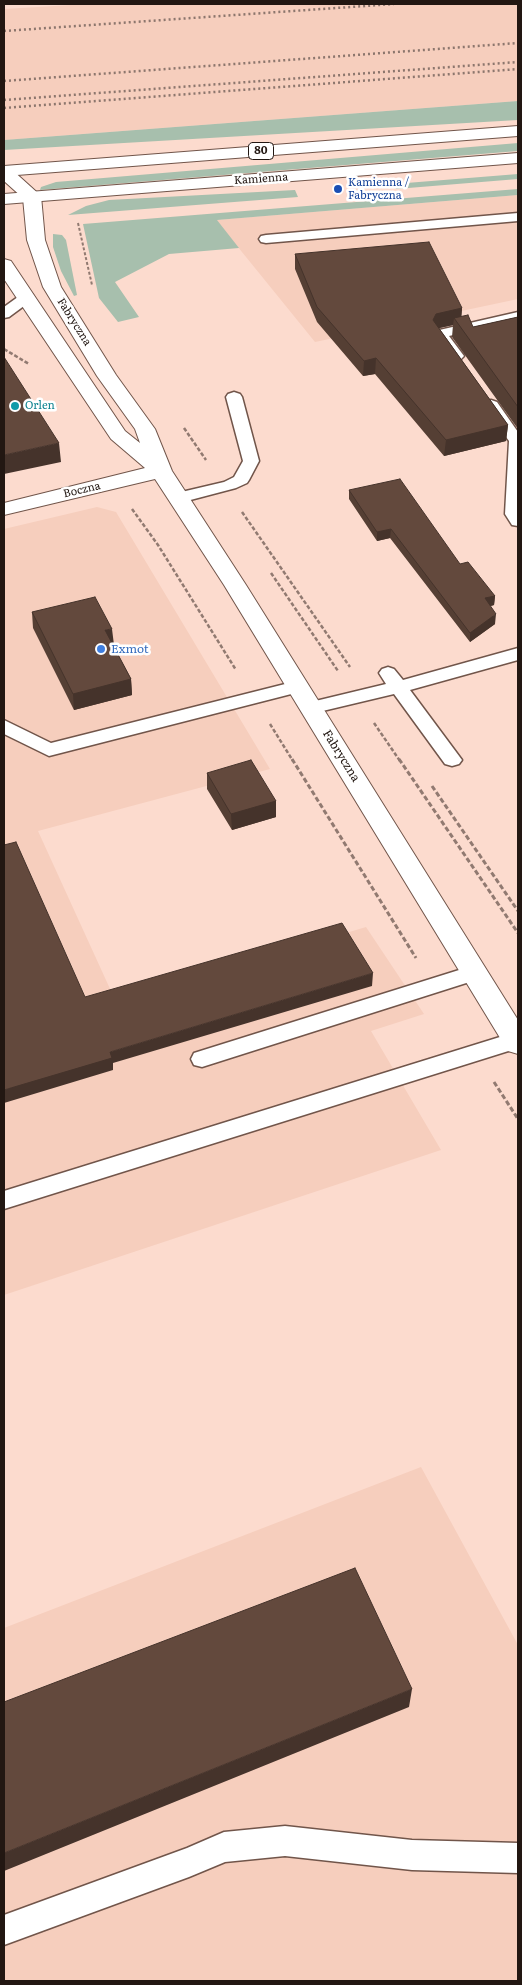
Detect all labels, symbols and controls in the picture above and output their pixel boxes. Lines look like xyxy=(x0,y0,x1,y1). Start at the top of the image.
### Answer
road number: 80 xyxy=(248,142,274,160)
street label: Kamienna xyxy=(233,171,289,187)
place label: Kamienna / Fabryczna xyxy=(348,176,409,202)
marker: Kamienna / Fabryczna xyxy=(332,183,344,195)
street label: Fabryczna xyxy=(54,296,94,348)
place label: Orlen xyxy=(25,399,55,413)
marker: Orlen xyxy=(9,400,21,412)
street label: Boczna xyxy=(62,479,102,501)
place label: Exmot xyxy=(111,642,149,656)
marker: Exmot xyxy=(95,643,107,655)
street label: Fabryczna xyxy=(319,727,363,785)

